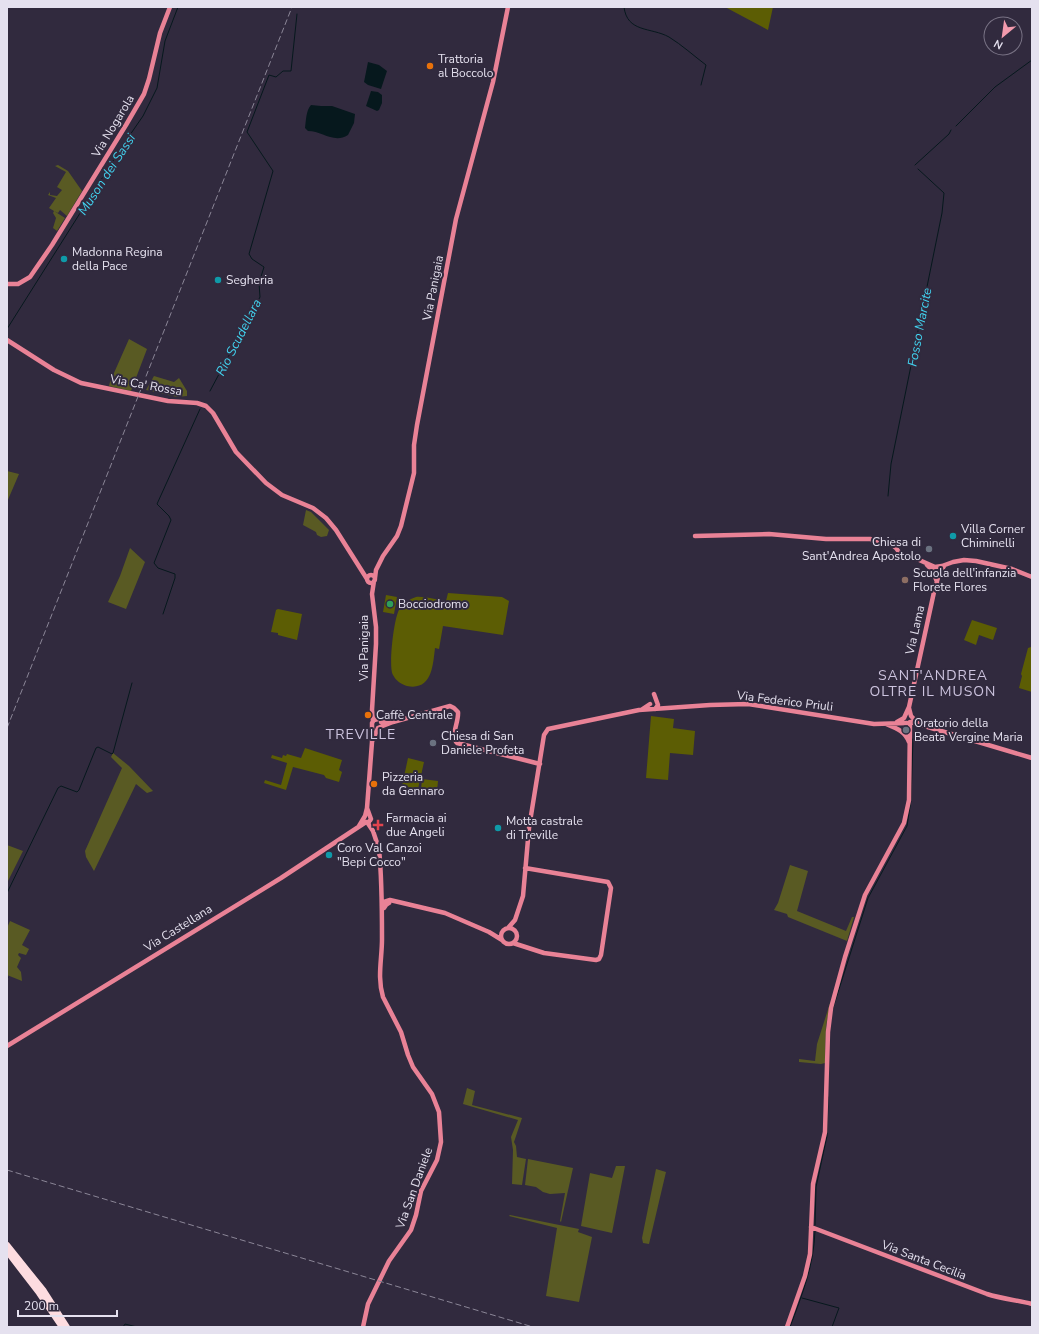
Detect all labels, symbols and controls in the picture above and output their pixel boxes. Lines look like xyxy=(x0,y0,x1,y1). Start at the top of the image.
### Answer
north arrow xyxy=(983,16,1023,56)
text: N xyxy=(991,36,1006,53)
place label: Trattoria al Boccolo xyxy=(438,51,494,81)
marker: Trattoria al Boccolo xyxy=(425,61,435,71)
street label: Via Nogarola xyxy=(88,92,138,161)
water label: Muson dei Sassi xyxy=(74,129,140,219)
place label: Madonna Regina della Pace xyxy=(72,244,163,274)
marker: Madonna Regina della Pace xyxy=(59,254,69,264)
street label: Via Panigaia xyxy=(419,254,447,323)
place label: Segheria xyxy=(226,272,273,288)
marker: Segheria xyxy=(213,275,223,285)
water label: Fosso Marcite xyxy=(903,286,936,368)
water label: Rio Scudellara xyxy=(212,296,266,379)
street label: Via Ca' Rossa xyxy=(108,371,183,399)
place label: Villa Corner Chiminelli xyxy=(960,521,1025,551)
marker: Villa Corner Chiminelli xyxy=(948,531,958,541)
place label: Chiesa di Sant'Andrea Apostolo xyxy=(802,534,921,564)
marker: Chiesa di Sant'Andrea Apostolo xyxy=(924,544,934,554)
place label: Scuola dell'infanzia Florete Flores xyxy=(913,565,1016,595)
marker: Scuola dell'infanzia Florete Flores xyxy=(900,575,910,585)
place label: Bocciodromo xyxy=(398,596,468,612)
marker: Bocciodromo xyxy=(385,599,395,609)
street label: Via Lama xyxy=(901,604,928,657)
street label: Via Panigaia xyxy=(356,615,372,682)
district label: SANT'ANDREA OLTRE IL MUSON xyxy=(870,666,996,701)
street label: Via Federico Priuli xyxy=(735,687,834,715)
place label: Caffè Centrale xyxy=(376,707,453,723)
marker: Caffè Centrale xyxy=(363,710,373,720)
place label: Oratorio della Beata Vergine Maria xyxy=(914,715,1023,745)
district label: TREVILLE xyxy=(326,725,396,744)
marker: Oratorio della Beata Vergine Maria xyxy=(901,725,911,735)
place label: Chiesa di San Daniele Profeta xyxy=(441,728,524,758)
marker: Chiesa di San Daniele Profeta xyxy=(428,738,438,748)
place label: Pizzeria da Gennaro xyxy=(382,769,445,799)
marker: Pizzeria da Gennaro xyxy=(369,779,379,789)
place label: Farmacia ai due Angeli xyxy=(386,810,447,840)
place label: Motta castrale di Treville xyxy=(506,813,583,843)
marker: Farmacia ai due Angeli xyxy=(373,820,383,830)
marker: Motta castrale di Treville xyxy=(493,823,503,833)
place label: Coro Val Canzoi "Bepi Cocco" xyxy=(337,840,422,870)
marker: Coro Val Canzoi "Bepi Cocco" xyxy=(324,850,334,860)
street label: Via Castellana xyxy=(140,901,215,956)
street label: Via San Daniele xyxy=(392,1145,436,1232)
street label: Via Santa Cecilia xyxy=(878,1236,969,1284)
scale bar xyxy=(18,1292,117,1318)
text: 200 m xyxy=(24,1298,59,1314)

